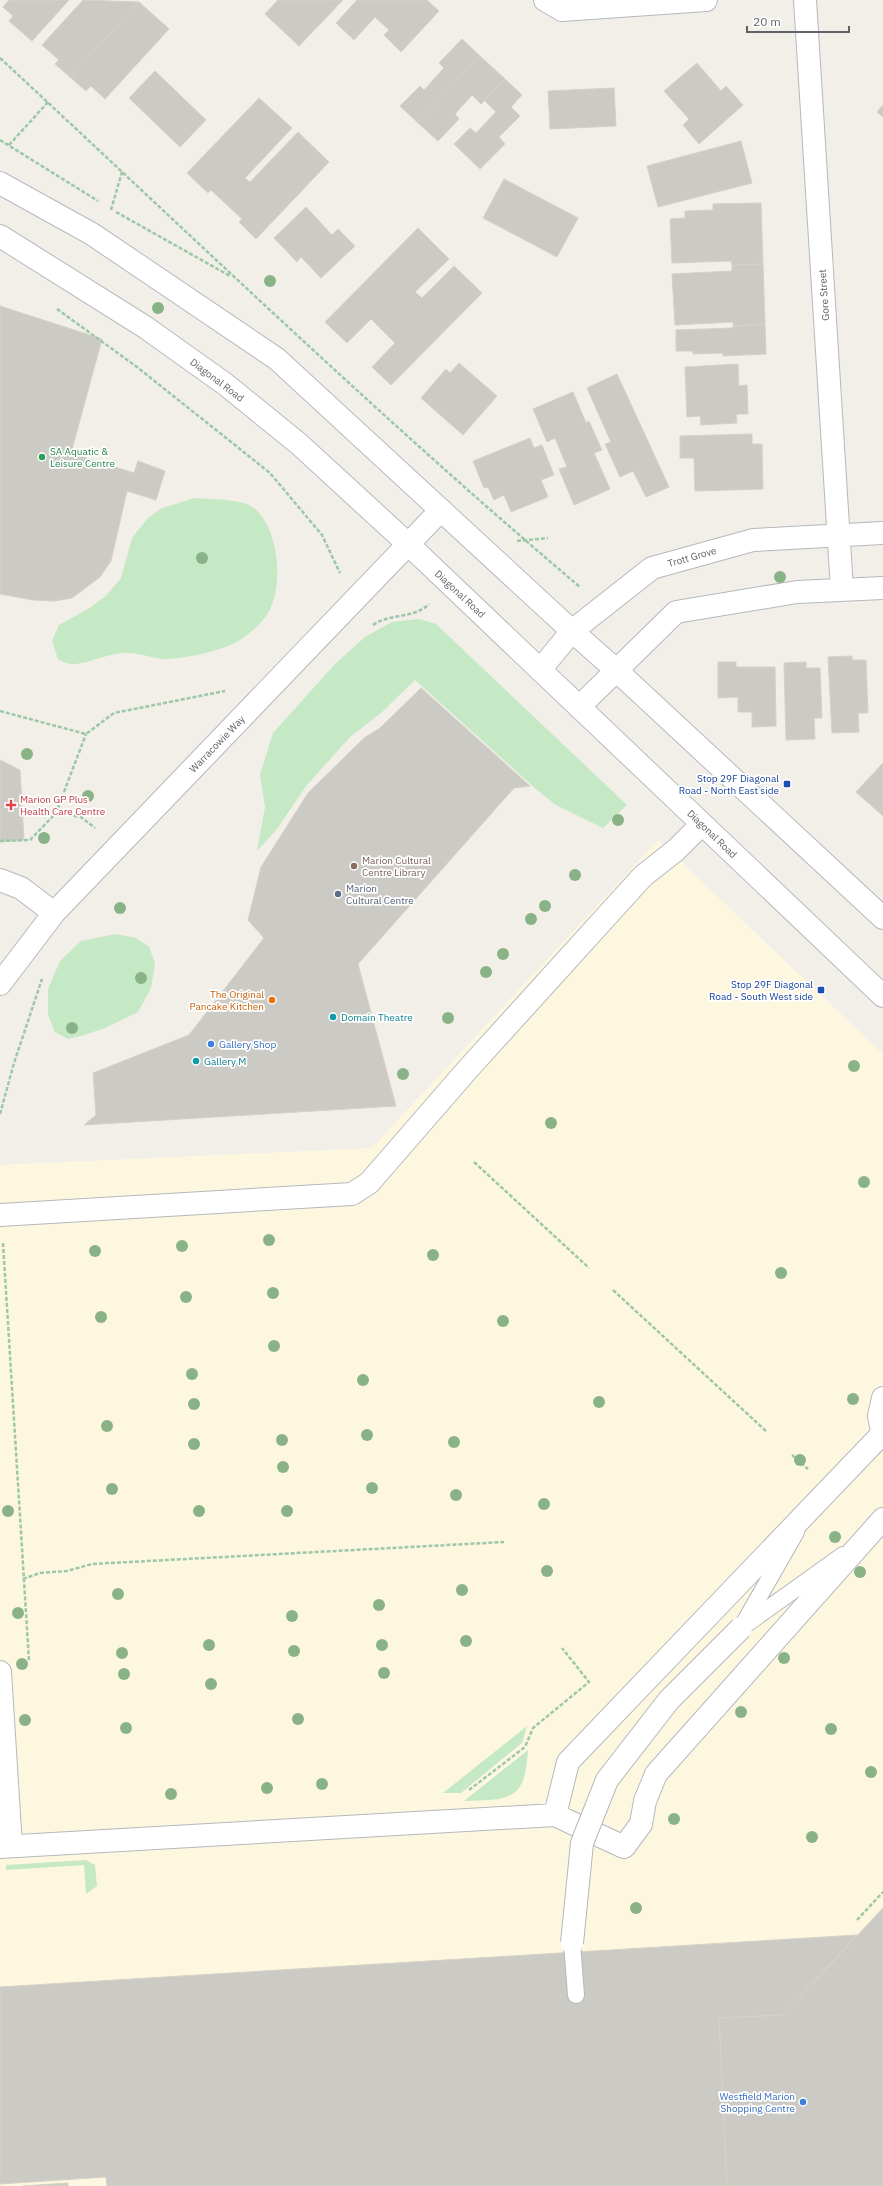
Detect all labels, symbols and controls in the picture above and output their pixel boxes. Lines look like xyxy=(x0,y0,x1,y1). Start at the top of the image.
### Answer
scale bar xyxy=(747,8,849,34)
text: 20 m xyxy=(753,14,781,29)
street label: Gore Street xyxy=(816,268,832,321)
street label: Diagonal Road xyxy=(187,355,247,405)
place label: SA Aquatic & Leisure Centre xyxy=(50,445,115,470)
marker: SA Aquatic & Leisure Centre xyxy=(37,452,47,462)
street label: Trott Grove xyxy=(666,544,718,570)
street label: Diagonal Road xyxy=(432,567,488,621)
street label: Warracowie Way xyxy=(186,713,248,775)
place label: Stop 29F Diagonal Road - North East side xyxy=(679,772,779,797)
marker: Stop 29F Diagonal Road - North East side xyxy=(782,779,792,789)
place label: Marion GP Plus Health Care Centre xyxy=(20,793,106,818)
marker: Marion GP Plus Health Care Centre xyxy=(5,799,17,811)
street label: Diagonal Road xyxy=(684,807,740,861)
place label: Marion Cultural Centre Library xyxy=(362,854,431,879)
marker: Marion Cultural Centre Library xyxy=(349,861,359,871)
place label: Marion Cultural Centre xyxy=(346,882,414,907)
marker: Marion Cultural Centre xyxy=(333,889,343,899)
place label: Stop 29F Diagonal Road - South West side xyxy=(709,978,814,1003)
marker: Stop 29F Diagonal Road - South West side xyxy=(816,985,826,995)
place label: The Original Pancake Kitchen xyxy=(190,988,264,1013)
marker: The Original Pancake Kitchen xyxy=(267,995,277,1005)
place label: Domain Theatre xyxy=(341,1011,413,1024)
marker: Domain Theatre xyxy=(328,1012,338,1022)
place label: Gallery Shop xyxy=(219,1038,276,1051)
marker: Gallery Shop xyxy=(206,1039,216,1049)
place label: Gallery M xyxy=(204,1055,246,1068)
marker: Gallery M xyxy=(191,1056,201,1066)
place label: Westfield Marion Shopping Centre xyxy=(720,2090,796,2115)
marker: Westfield Marion Shopping Centre xyxy=(798,2097,808,2107)

